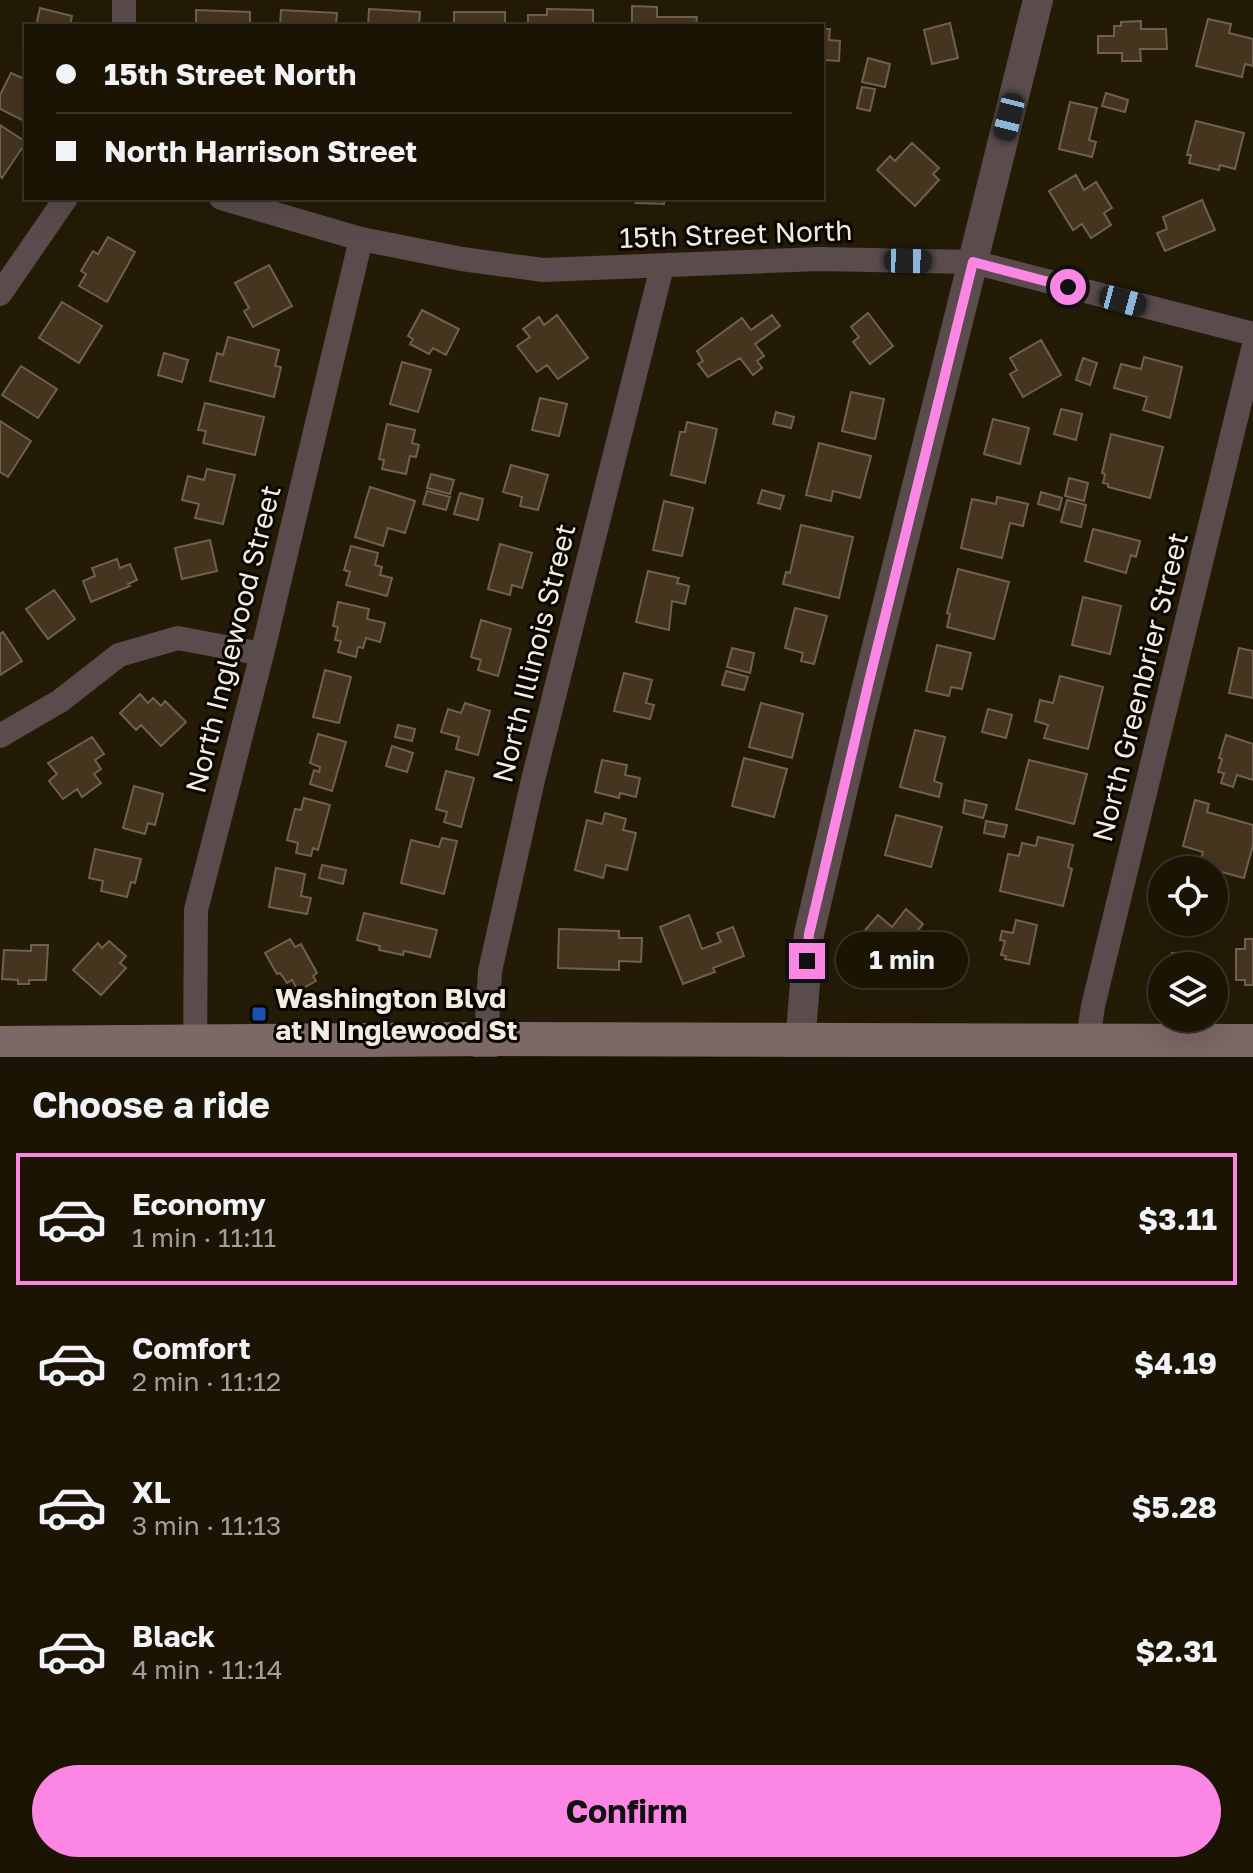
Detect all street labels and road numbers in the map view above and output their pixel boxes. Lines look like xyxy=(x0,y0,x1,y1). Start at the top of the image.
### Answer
street label: 15th Street North xyxy=(619,213,853,254)
street label: North Inglewood Street xyxy=(178,482,287,796)
street label: North Illinois Street xyxy=(485,520,582,786)
street label: North Greenbrier Street xyxy=(1085,529,1194,845)

